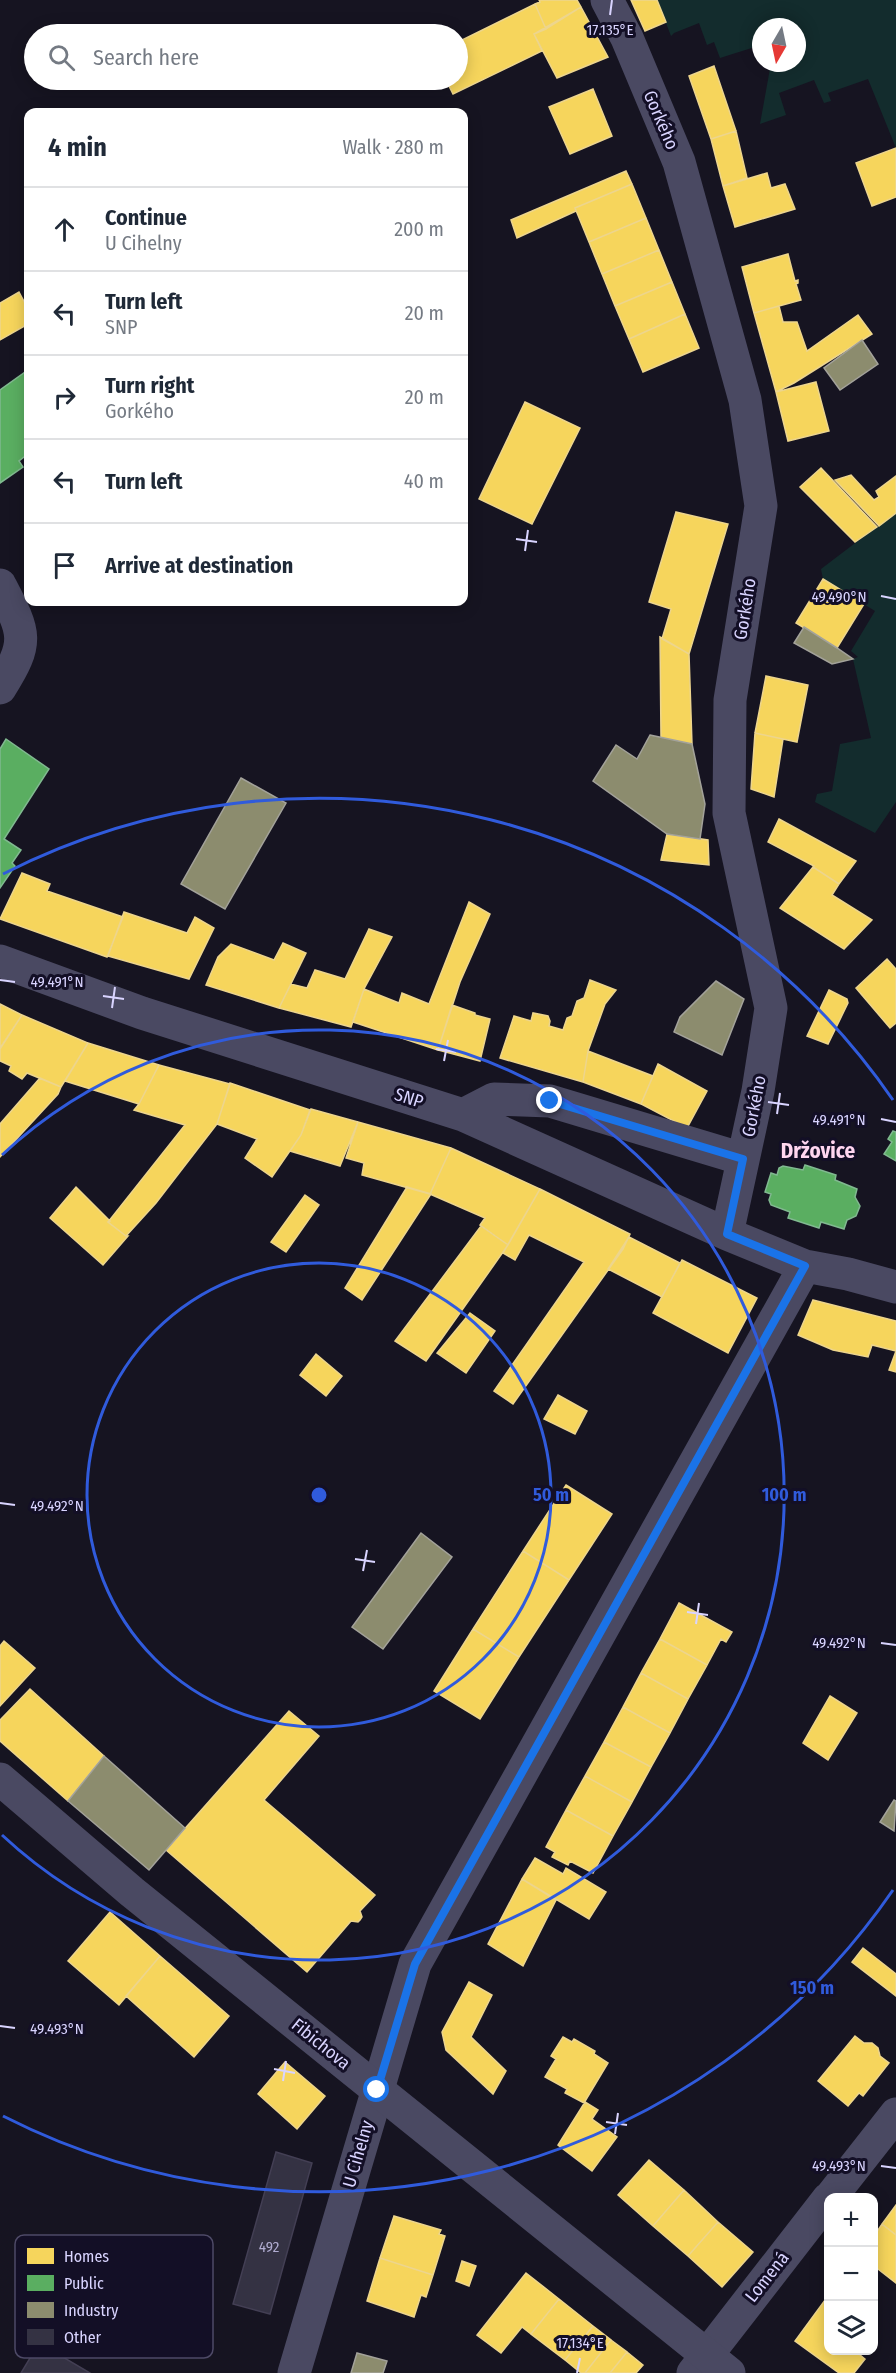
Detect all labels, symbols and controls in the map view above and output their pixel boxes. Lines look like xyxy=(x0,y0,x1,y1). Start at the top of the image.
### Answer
north arrow xyxy=(752,18,806,72)
text: 17.135°E xyxy=(586,21,634,39)
search box xyxy=(24,24,468,90)
icon: search xyxy=(45,41,78,74)
text: Search here xyxy=(93,44,199,71)
street label: Gorkého xyxy=(639,87,683,153)
text: 4 min xyxy=(48,132,107,163)
text: Walk · 280 m xyxy=(342,135,444,159)
text: Continue xyxy=(105,204,187,231)
icon: ahead xyxy=(48,213,81,246)
text: 200 m xyxy=(394,217,444,241)
text: U Cihelny xyxy=(105,231,182,255)
text: Turn left xyxy=(105,288,183,315)
icon: left xyxy=(48,297,81,330)
text: 20 m xyxy=(405,301,444,325)
text: SNP xyxy=(105,315,138,339)
text: Turn right xyxy=(105,372,194,399)
icon: right xyxy=(48,381,81,414)
text: 20 m xyxy=(405,385,444,409)
text: Gorkého xyxy=(105,399,174,423)
icon: left xyxy=(48,465,81,498)
text: Turn left xyxy=(105,468,183,495)
text: 40 m xyxy=(404,469,444,493)
icon: arrive xyxy=(48,549,81,582)
text: Arrive at destination xyxy=(105,552,293,579)
street label: Gorkého xyxy=(729,577,761,641)
text: 49.490°N xyxy=(811,588,867,606)
text: 49.491°N xyxy=(31,973,83,991)
street label: Gorkého xyxy=(737,1073,771,1139)
street label: SNP xyxy=(392,1083,426,1113)
route end xyxy=(536,1087,562,1113)
text: 49.491°N xyxy=(813,1111,865,1129)
district label: Držovice xyxy=(781,1138,855,1164)
text: 50 m xyxy=(533,1484,569,1506)
text: 100 m xyxy=(762,1484,806,1506)
centre of rings xyxy=(309,1485,329,1505)
text: 49.492°N xyxy=(30,1497,84,1515)
text: 49.492°N xyxy=(812,1634,866,1652)
text: 150 m xyxy=(790,1977,834,1999)
street label: Fibichova xyxy=(287,2014,355,2074)
text: 49.493°N xyxy=(30,2020,84,2038)
route start xyxy=(363,2076,389,2102)
street label: U Cihelny xyxy=(338,2118,378,2190)
text: 49.493°N xyxy=(812,2157,866,2175)
map controls xyxy=(824,2193,878,2355)
button: + xyxy=(824,2193,878,2247)
legend xyxy=(15,2235,213,2358)
house number: 492 xyxy=(259,2238,280,2256)
text: Homes xyxy=(64,2247,109,2266)
street label: Lomená xyxy=(740,2247,794,2307)
button: − xyxy=(824,2247,878,2301)
text: Public xyxy=(64,2274,104,2293)
text: Industry xyxy=(64,2301,119,2320)
button: layers xyxy=(824,2301,878,2355)
text: Other xyxy=(64,2328,102,2347)
text: 17.134°E xyxy=(556,2334,604,2352)

